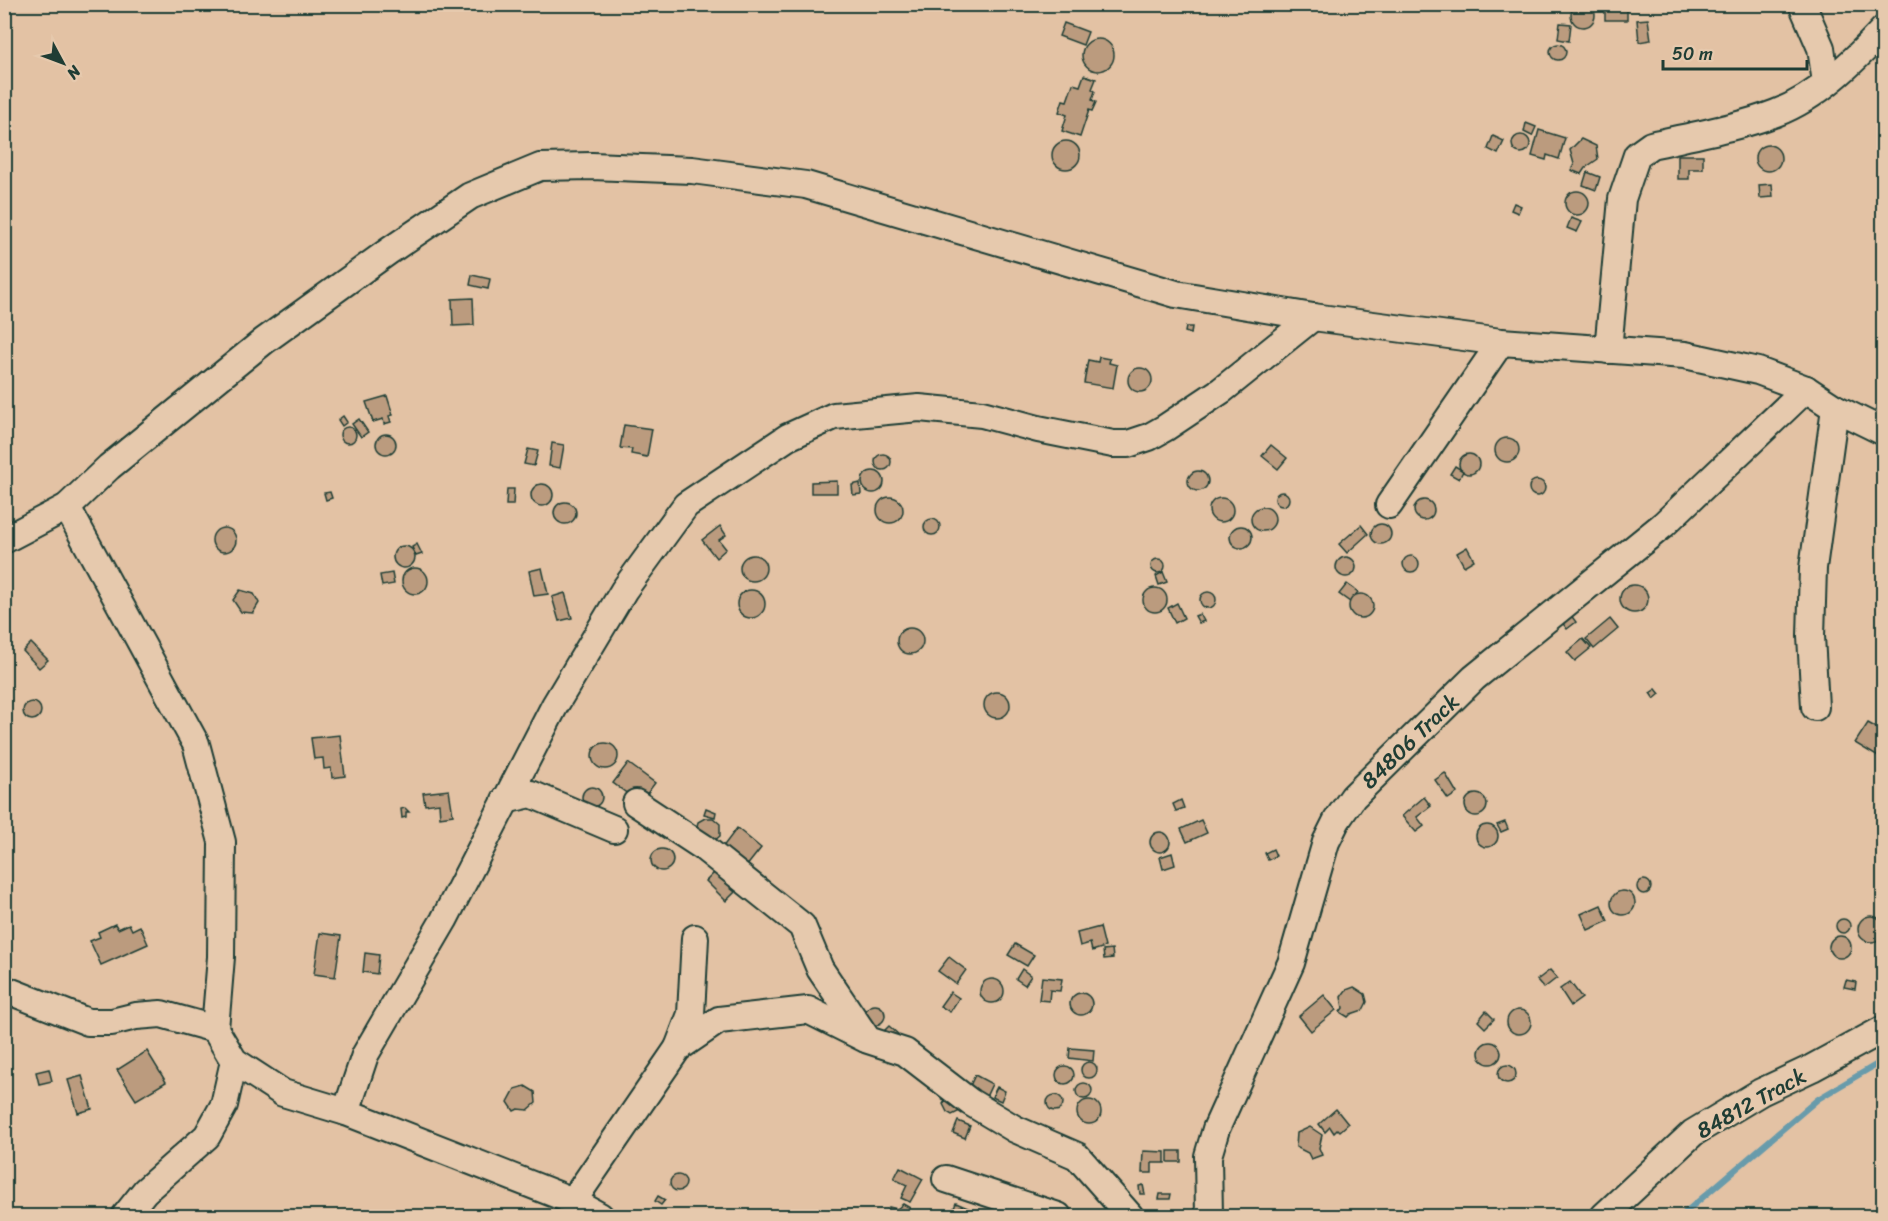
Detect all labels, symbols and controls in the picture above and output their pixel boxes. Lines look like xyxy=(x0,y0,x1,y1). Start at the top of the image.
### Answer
north arrow xyxy=(33,33,93,93)
scale bar xyxy=(1663,33,1807,71)
text: 50 m xyxy=(1672,38,1713,70)
text: N xyxy=(59,58,89,87)
street label: 84806 Track xyxy=(1351,683,1469,799)
street label: 84812 Track xyxy=(1689,1057,1813,1149)

